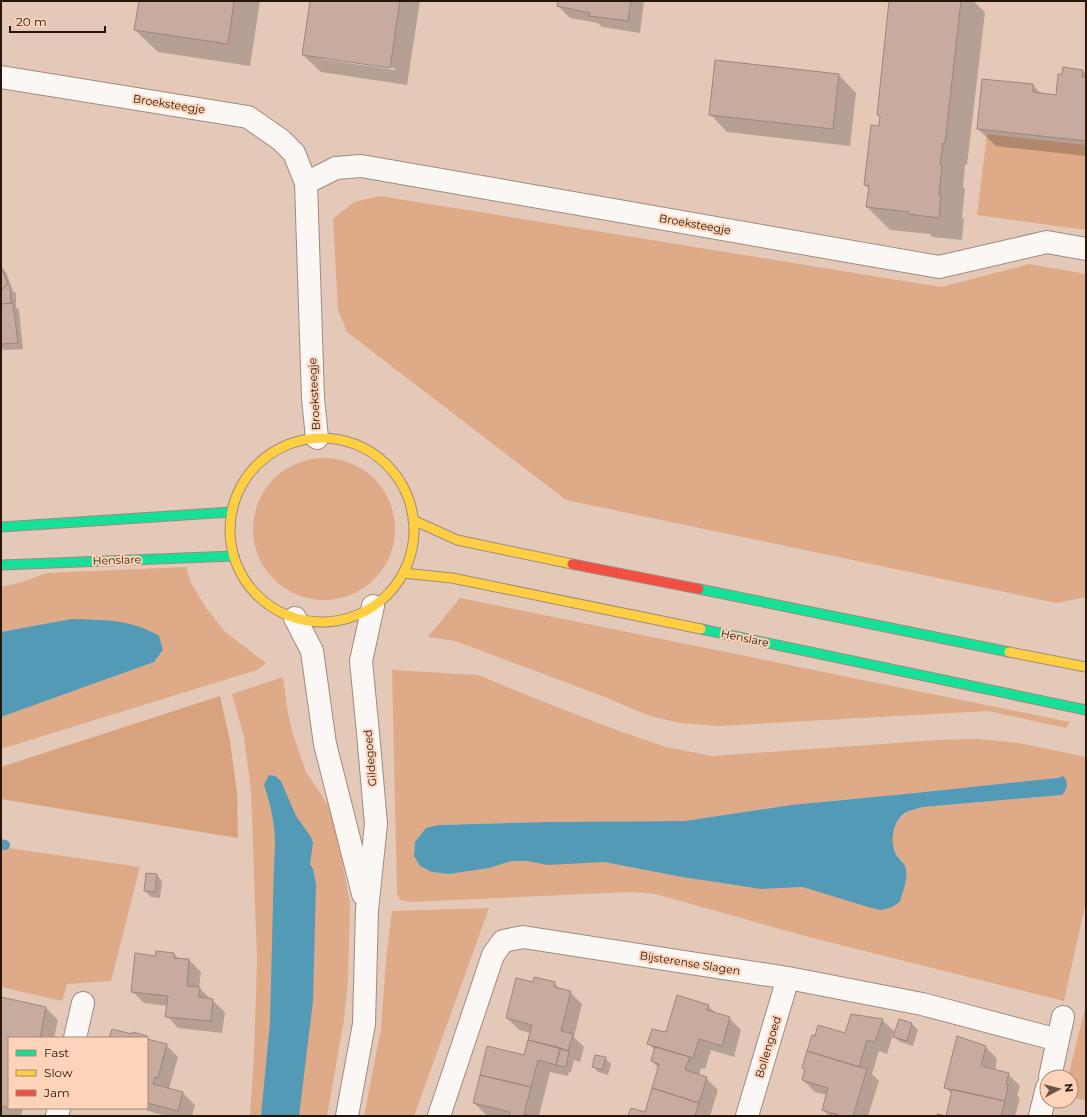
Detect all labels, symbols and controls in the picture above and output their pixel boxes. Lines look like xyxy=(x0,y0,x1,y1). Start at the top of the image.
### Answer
scale bar xyxy=(10,8,105,34)
text: 20 m xyxy=(16,14,47,29)
street label: Broeksteegje xyxy=(132,91,206,117)
street label: Broeksteegje xyxy=(658,211,732,237)
street label: Broeksteegje xyxy=(305,357,323,431)
street label: Henslare xyxy=(92,552,142,568)
street label: Henslare xyxy=(720,626,771,650)
street label: Gildegoed xyxy=(361,729,379,787)
street label: Bijsterense Slagen xyxy=(639,948,741,978)
street label: Bollengoed xyxy=(752,1014,784,1080)
legend xyxy=(8,1037,148,1109)
text: Fast xyxy=(44,1045,69,1060)
text: Slow xyxy=(44,1065,73,1080)
north arrow xyxy=(1039,1069,1079,1109)
text: N xyxy=(1061,1083,1076,1093)
text: Jam xyxy=(43,1085,70,1100)

